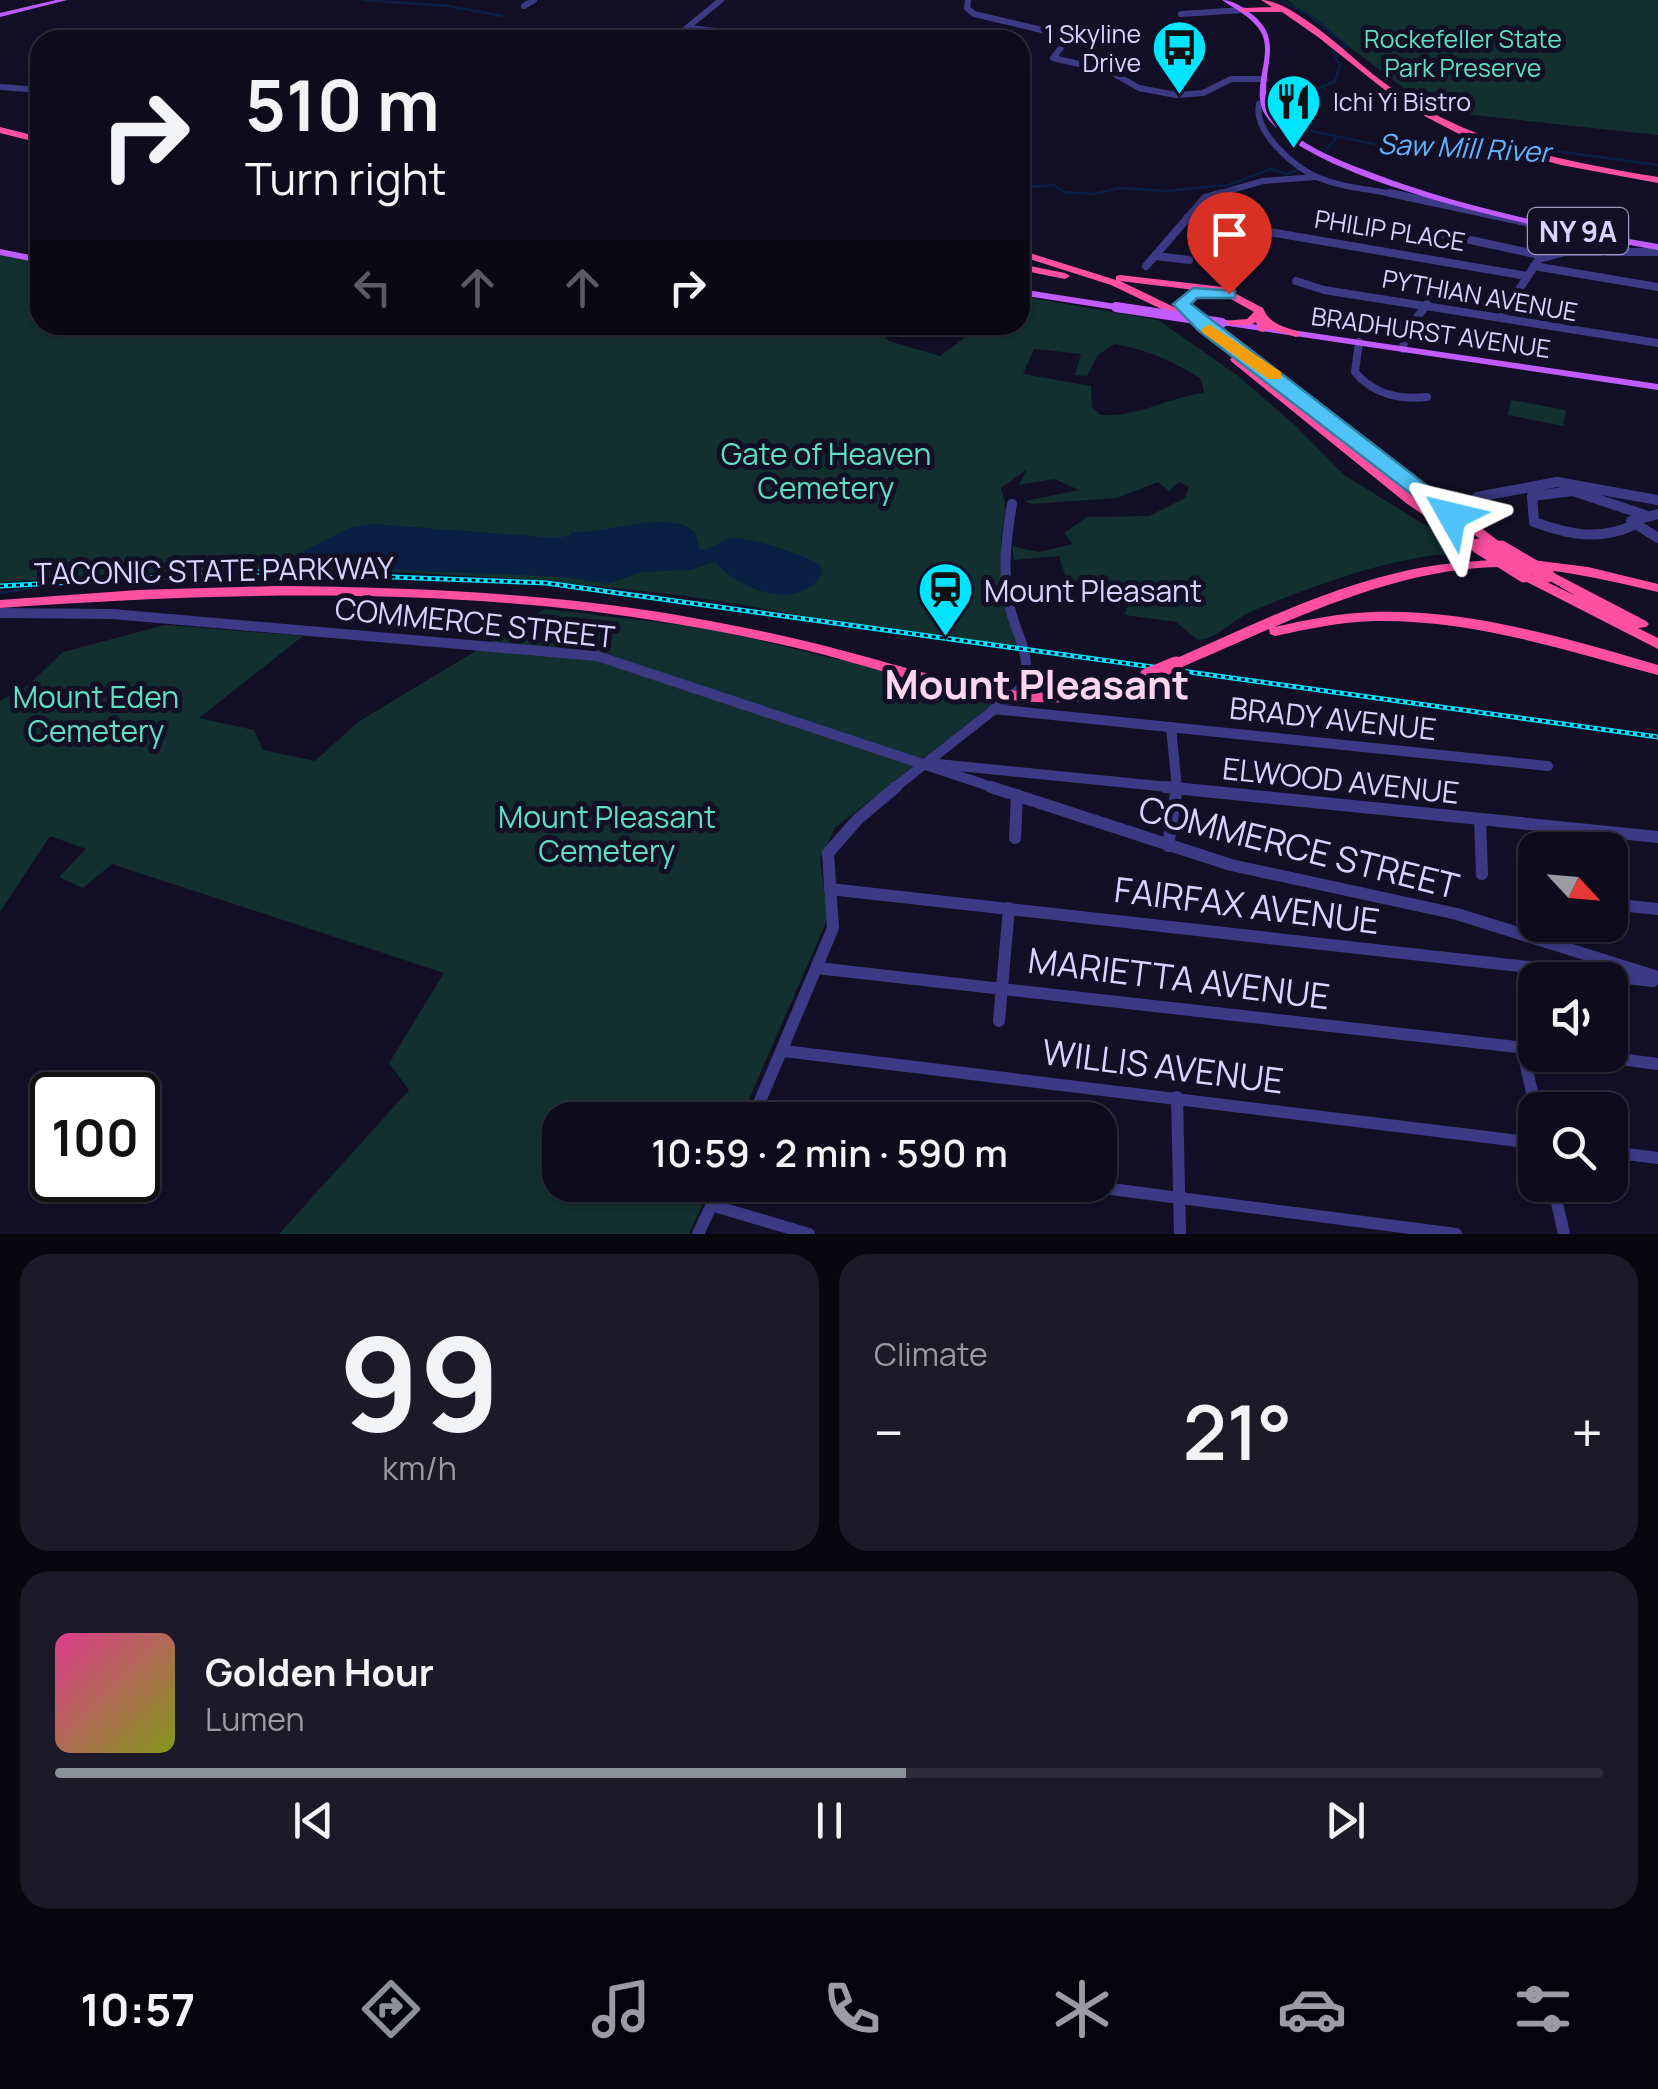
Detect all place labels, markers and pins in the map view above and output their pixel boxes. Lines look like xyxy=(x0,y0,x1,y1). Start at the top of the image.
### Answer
place label: 1 Skyline Drive xyxy=(1044,16,1141,80)
bus stop icon: 1 Skyline Drive xyxy=(1150,17,1210,96)
restaurant icon: Ichi Yi Bistro xyxy=(1264,71,1324,150)
place label: Ichi Yi Bistro xyxy=(1333,84,1471,119)
pin xyxy=(1187,192,1272,295)
station icon: Mount Pleasant xyxy=(915,560,975,639)
place label: Mount Pleasant xyxy=(984,570,1202,611)

